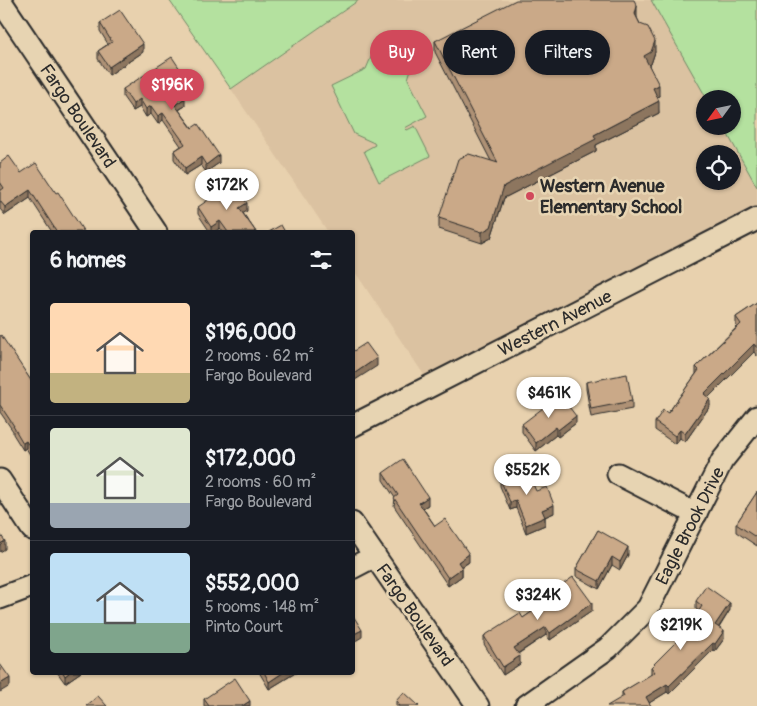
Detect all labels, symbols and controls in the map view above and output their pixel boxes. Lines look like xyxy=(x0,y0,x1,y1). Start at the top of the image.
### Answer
chip: Buy xyxy=(370,30,433,75)
chip: Rent xyxy=(443,30,515,75)
chip: Filters xyxy=(525,30,610,75)
street label: Fargo Boulevard xyxy=(34,60,121,173)
pin: $196K xyxy=(137,68,207,111)
text: $196K xyxy=(151,75,193,95)
north arrow xyxy=(696,90,741,135)
map controls xyxy=(696,90,741,190)
button: locate xyxy=(696,145,741,190)
pin: $172K xyxy=(192,168,262,211)
text: $172K xyxy=(206,175,248,195)
place label: Western Avenue Elementary School xyxy=(540,175,682,219)
marker: Western Avenue Elementary School xyxy=(524,190,536,202)
icon: filters xyxy=(307,246,335,274)
text: 6 homes xyxy=(50,247,126,274)
street label: Western Avenue xyxy=(495,285,616,362)
text: $196,000 xyxy=(205,319,296,346)
icon: home xyxy=(90,323,150,383)
text: 2 rooms · 62 m² xyxy=(205,346,314,366)
text: Fargo Boulevard xyxy=(205,366,312,386)
pin: $461K xyxy=(514,376,584,419)
text: $461K xyxy=(527,383,571,403)
text: $172,000 xyxy=(205,445,296,472)
icon: home xyxy=(90,448,150,508)
pin: $552K xyxy=(492,454,562,496)
text: $552K xyxy=(505,460,549,480)
street label: Eagle Brook Drive xyxy=(651,463,730,589)
text: 2 rooms · 60 m² xyxy=(205,472,316,492)
text: Fargo Boulevard xyxy=(205,492,312,512)
street label: Fargo Boulevard xyxy=(371,559,459,671)
text: $552,000 xyxy=(205,570,299,597)
icon: home xyxy=(90,573,150,633)
pin: $324K xyxy=(503,578,573,621)
text: $324K xyxy=(515,585,561,605)
text: 5 rooms · 148 m² xyxy=(205,597,319,617)
pin: $219K xyxy=(646,608,716,651)
text: $219K xyxy=(660,615,702,635)
text: Pinto Court xyxy=(205,617,283,637)

